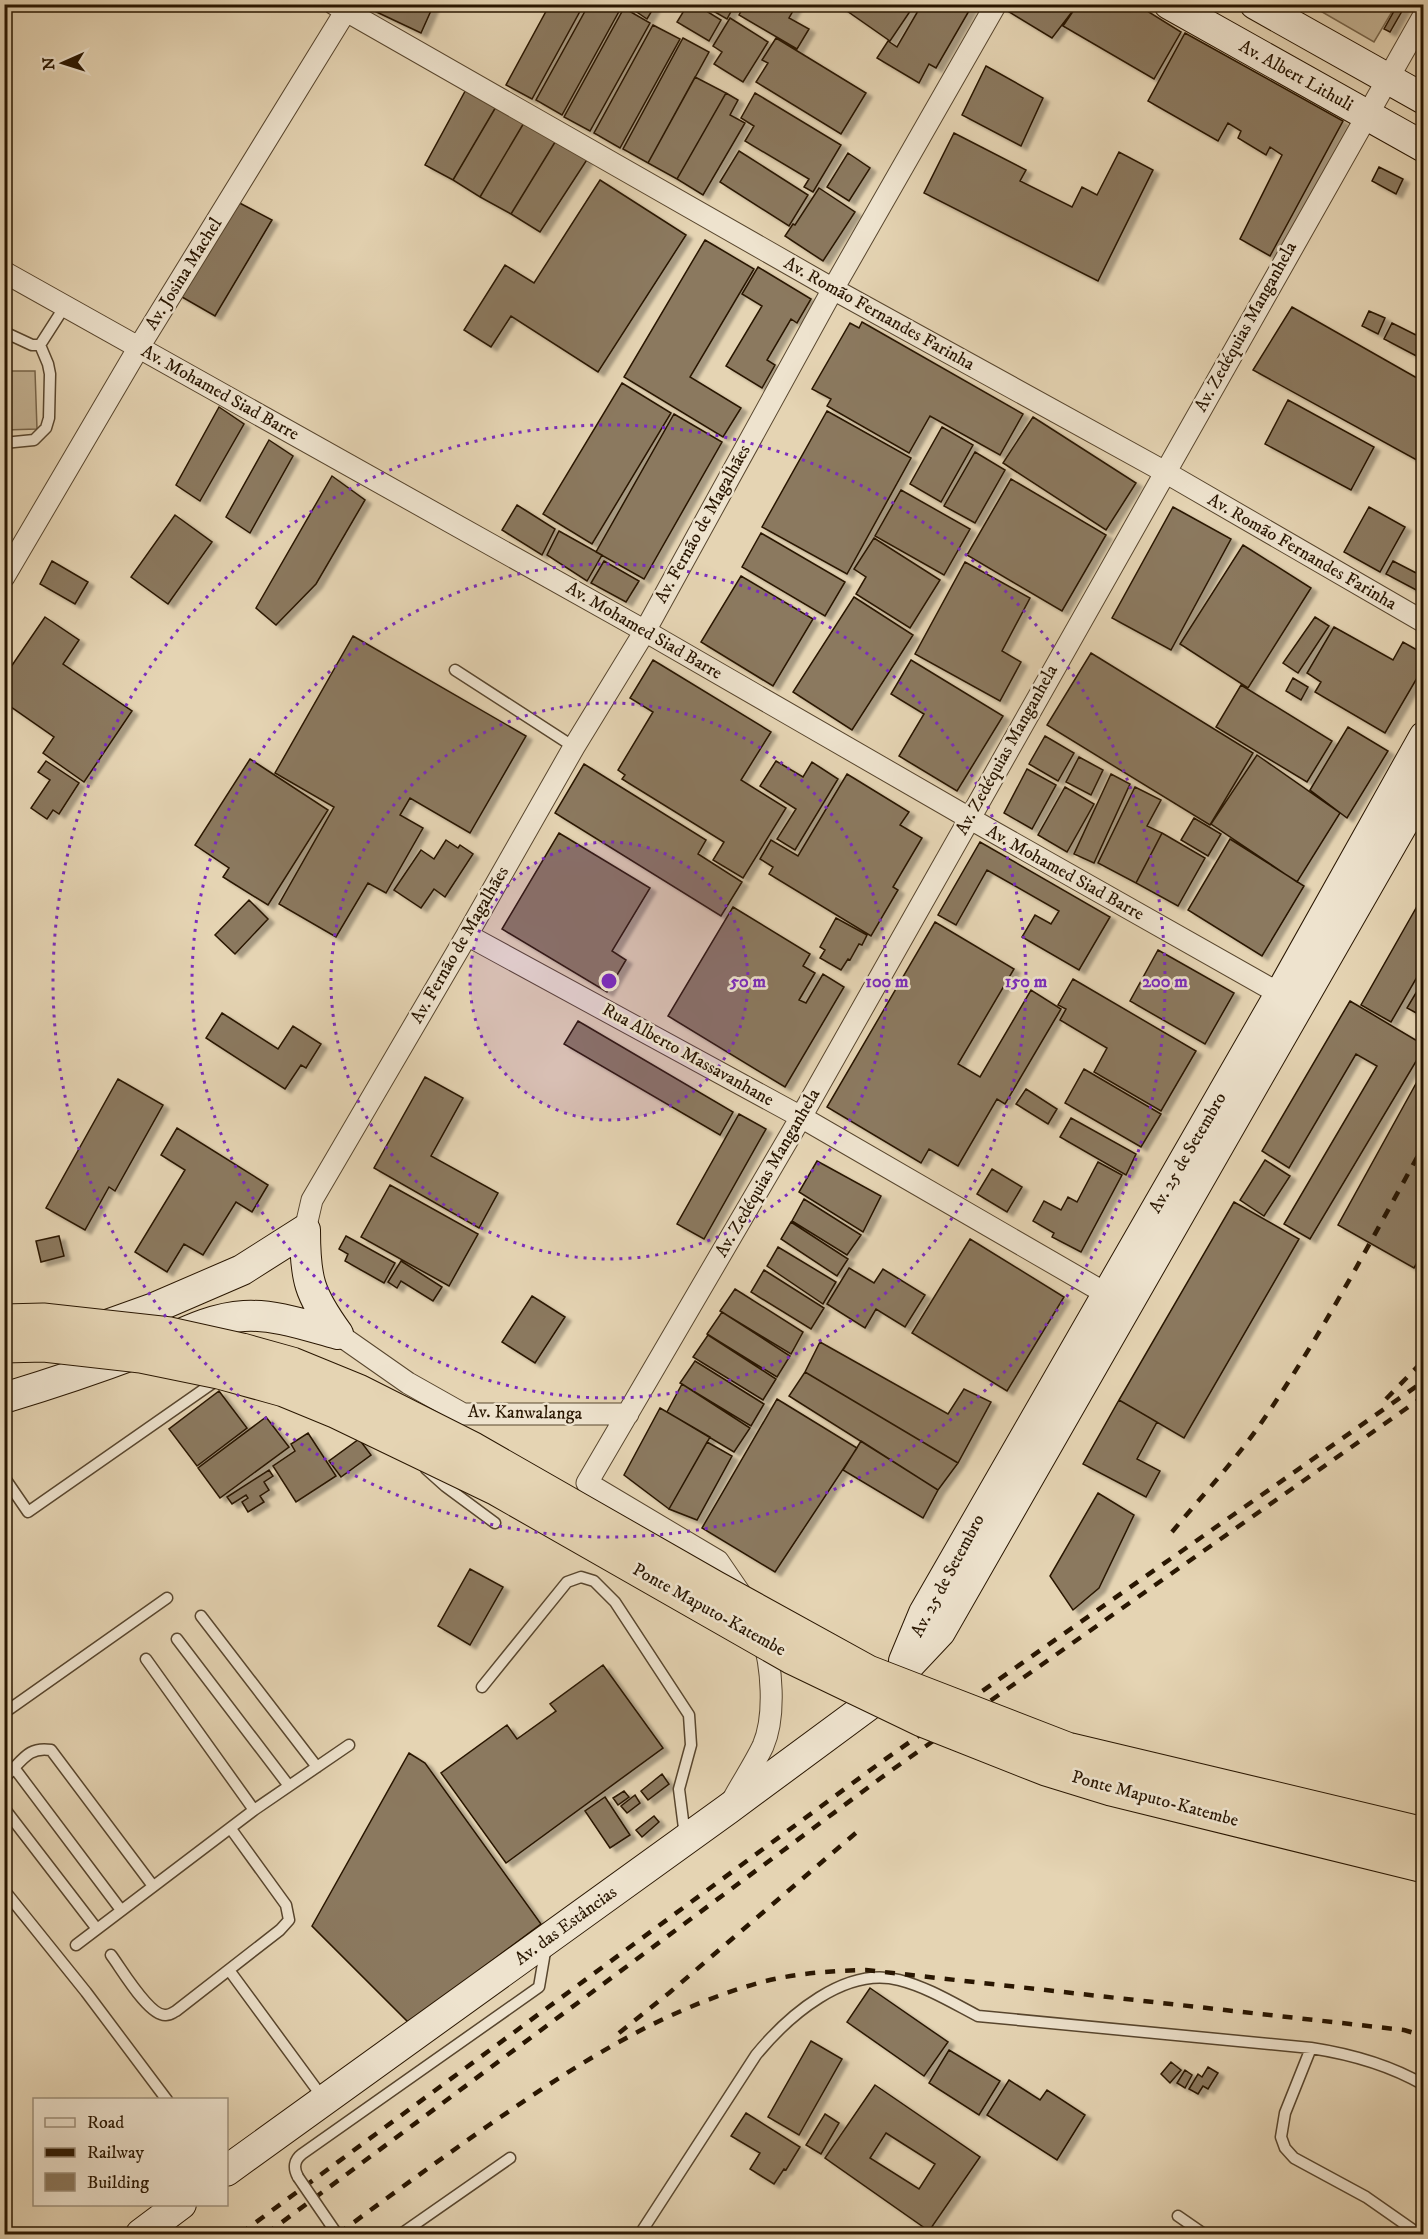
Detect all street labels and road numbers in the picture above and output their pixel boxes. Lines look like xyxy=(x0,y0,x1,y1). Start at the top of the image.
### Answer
street label: Av. Albert Lithuli xyxy=(1235,36,1357,116)
street label: Av. Josina Machel xyxy=(141,213,228,334)
street label: Av. Zedéquias Manganhela xyxy=(1190,238,1302,416)
street label: Av. Romão Fernandes Farinha xyxy=(780,252,978,376)
street label: Av. Mohamed Siad Barre xyxy=(137,341,303,445)
street label: Av. Fernão de Magalhães xyxy=(650,441,756,607)
street label: Av. Romão Fernandes Farinha xyxy=(1204,489,1401,615)
street label: Av. Mohamed Siad Barre xyxy=(562,577,726,685)
street label: Av. Zedéquias Manganhela xyxy=(951,661,1063,839)
street label: Av. Mohamed Siad Barre xyxy=(982,821,1148,925)
street label: Av. Fernão de Magalhães xyxy=(406,862,514,1028)
street label: Rua Alberto Massavanhane xyxy=(598,999,778,1111)
street label: Av. Zedéquias Manganhela xyxy=(711,1084,825,1261)
street label: Av. 25 de Setembro xyxy=(1144,1088,1232,1217)
street label: Av. Kanwalanga xyxy=(468,1401,583,1425)
street label: Av. 25 de Setembro xyxy=(906,1511,990,1641)
street label: Ponte Maputo-Katembe xyxy=(629,1559,789,1661)
street label: Ponte Maputo-Katembe xyxy=(1069,1766,1241,1832)
street label: Av. das Estâncias xyxy=(511,1882,621,1970)

